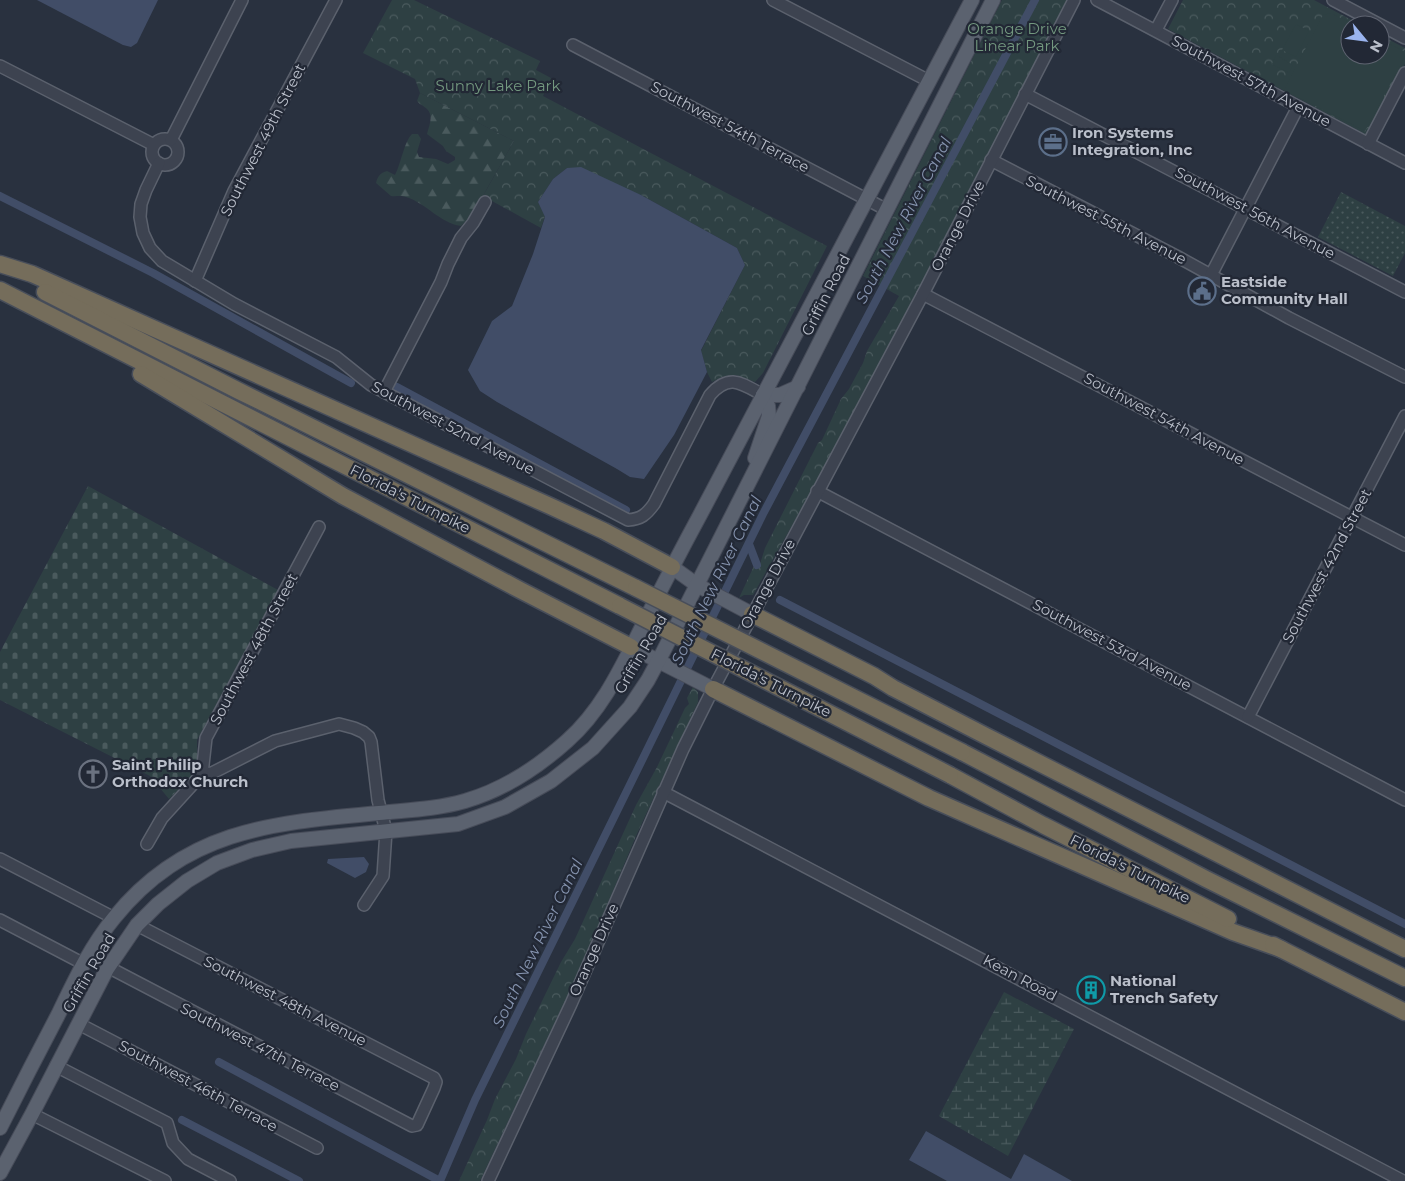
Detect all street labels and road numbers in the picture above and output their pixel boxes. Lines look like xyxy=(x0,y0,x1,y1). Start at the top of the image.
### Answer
street label: Southwest 57th Avenue xyxy=(1168,30,1334,131)
street label: Southwest 49th Street xyxy=(216,60,309,219)
street label: Southwest 54th Terrace xyxy=(648,77,813,177)
street label: Southwest 56th Avenue xyxy=(1172,162,1339,263)
street label: Southwest 55th Avenue xyxy=(1023,171,1190,268)
street label: Orange Drive xyxy=(926,177,989,274)
street label: Griffin Road xyxy=(797,251,854,339)
street label: Southwest 54th Avenue xyxy=(1081,368,1248,469)
street label: Southwest 52nd Avenue xyxy=(368,376,538,479)
street label: Florida's Turnpike xyxy=(347,460,474,537)
street label: Southwest 42nd Street xyxy=(1278,485,1375,646)
street label: Orange Drive xyxy=(736,535,799,632)
street label: Southwest 48th Street xyxy=(205,570,302,728)
street label: Southwest 53rd Avenue xyxy=(1029,594,1195,695)
street label: Griffin Road xyxy=(610,610,671,697)
street label: Florida's Turnpike xyxy=(708,644,835,721)
street label: Florida's Turnpike xyxy=(1067,830,1194,907)
street label: Orange Drive xyxy=(565,900,622,999)
street label: Griffin Road xyxy=(58,929,119,1016)
street label: Kean Road xyxy=(980,950,1061,1005)
street label: Southwest 48th Avenue xyxy=(200,951,370,1050)
street label: Southwest 47th Terrace xyxy=(177,998,343,1095)
street label: Southwest 46th Terrace xyxy=(115,1035,281,1136)

